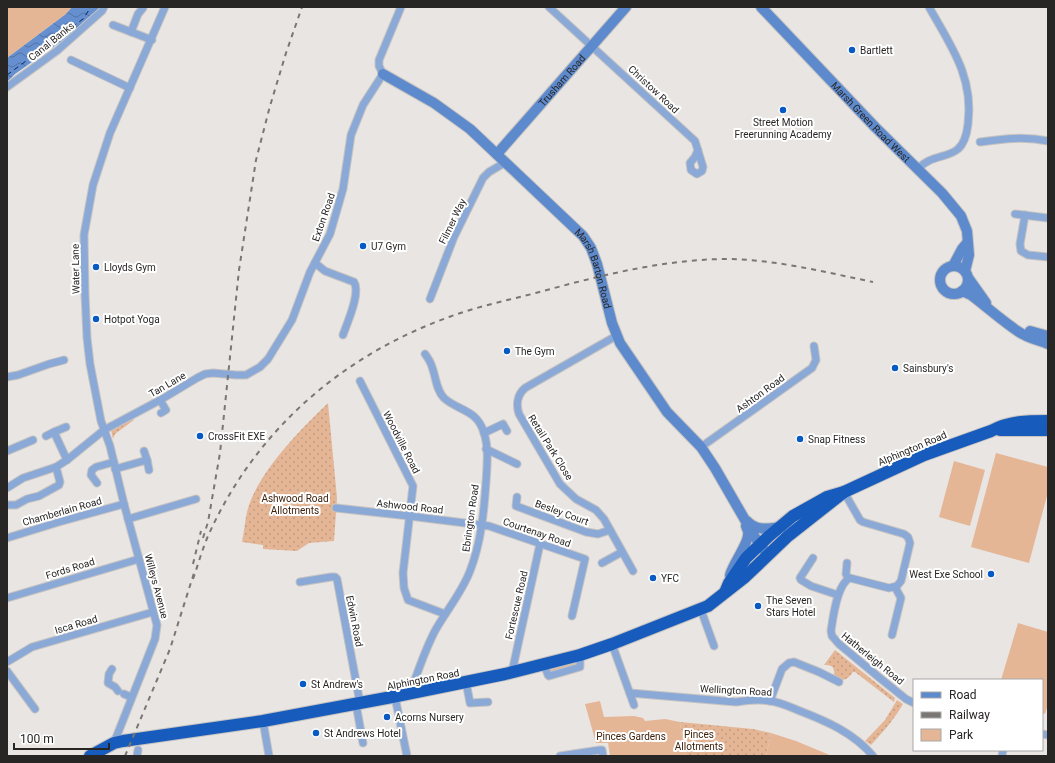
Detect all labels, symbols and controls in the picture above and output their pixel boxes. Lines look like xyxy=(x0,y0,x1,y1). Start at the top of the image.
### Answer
street label: Canal Banks xyxy=(26,20,76,63)
marker: Bartlett xyxy=(847,45,857,55)
place label: Bartlett xyxy=(860,45,893,56)
street label: Trusham Road xyxy=(536,53,588,109)
street label: Christow Road xyxy=(626,63,681,115)
street label: Marsh Green Road West xyxy=(829,80,912,164)
marker: Street Motion Freerunning Academy xyxy=(778,105,788,115)
place label: Street Motion Freerunning Academy xyxy=(735,117,832,140)
street label: Exton Road xyxy=(310,192,337,243)
street label: Filmer Way xyxy=(437,196,468,246)
street label: Marsh Barton Road xyxy=(573,226,613,310)
marker: U7 Gym xyxy=(358,241,368,251)
place label: U7 Gym xyxy=(371,241,406,252)
street label: Water Lane xyxy=(70,244,81,294)
marker: Lloyds Gym xyxy=(91,262,101,272)
place label: Lloyds Gym xyxy=(104,262,156,273)
marker: Hotpot Yoga xyxy=(91,314,101,324)
place label: Hotpot Yoga xyxy=(104,314,160,325)
marker: The Gym xyxy=(502,346,512,356)
place label: The Gym xyxy=(515,346,555,357)
marker: Sainsbury's xyxy=(890,363,900,373)
place label: Sainsbury's xyxy=(903,363,953,374)
street label: Tan Lane xyxy=(147,370,188,399)
street label: Ashton Road xyxy=(734,372,787,415)
street label: Woodville Road xyxy=(381,409,422,475)
street label: Retail Park Close xyxy=(526,412,575,482)
street label: Alphington Road xyxy=(876,429,948,468)
marker: CrossFit EXE xyxy=(195,431,205,441)
place label: CrossFit EXE xyxy=(208,431,265,442)
marker: Snap Fitness xyxy=(795,434,805,444)
place label: Snap Fitness xyxy=(808,434,865,445)
street label: Ebrington Road xyxy=(460,484,481,553)
park label: Ashwood Road Allotments xyxy=(261,493,329,516)
street label: Chamberlain Road xyxy=(21,495,103,528)
street label: Ashwood Road xyxy=(376,498,444,515)
street label: Besley Court xyxy=(534,498,590,527)
street label: Courtenay Road xyxy=(501,516,572,549)
street label: Willeys Avenue xyxy=(143,553,170,620)
street label: Fords Road xyxy=(44,556,96,581)
place label: West Exe School xyxy=(909,569,983,580)
marker: West Exe School xyxy=(986,569,996,579)
street label: Fortescue Road xyxy=(503,570,530,640)
marker: YFC xyxy=(648,573,658,583)
place label: YFC xyxy=(661,573,680,584)
street label: Edwin Road xyxy=(344,594,365,648)
place label: The Seven Stars Hotel xyxy=(766,595,816,618)
marker: The Seven Stars Hotel xyxy=(753,601,763,611)
street label: Isca Road xyxy=(53,613,99,636)
street label: Hatherleigh Road xyxy=(839,630,906,687)
street label: Alphington Road xyxy=(386,667,460,692)
marker: St Andrew's xyxy=(298,679,308,689)
place label: St Andrew's xyxy=(311,679,363,690)
legend xyxy=(913,679,1043,751)
street label: Wellington Road xyxy=(700,683,772,698)
text: Road xyxy=(949,688,977,702)
text: Railway xyxy=(949,708,990,722)
marker: Acorns Nursery xyxy=(382,712,392,722)
place label: Acorns Nursery xyxy=(395,712,464,723)
scale bar xyxy=(14,725,109,751)
marker: St Andrews Hotel xyxy=(311,728,321,738)
place label: St Andrews Hotel xyxy=(324,728,401,739)
text: Park xyxy=(949,728,974,742)
park label: Pinces Allotments xyxy=(675,729,723,752)
park label: Pinces Gardens xyxy=(596,731,666,742)
text: 100 m xyxy=(20,732,54,746)

